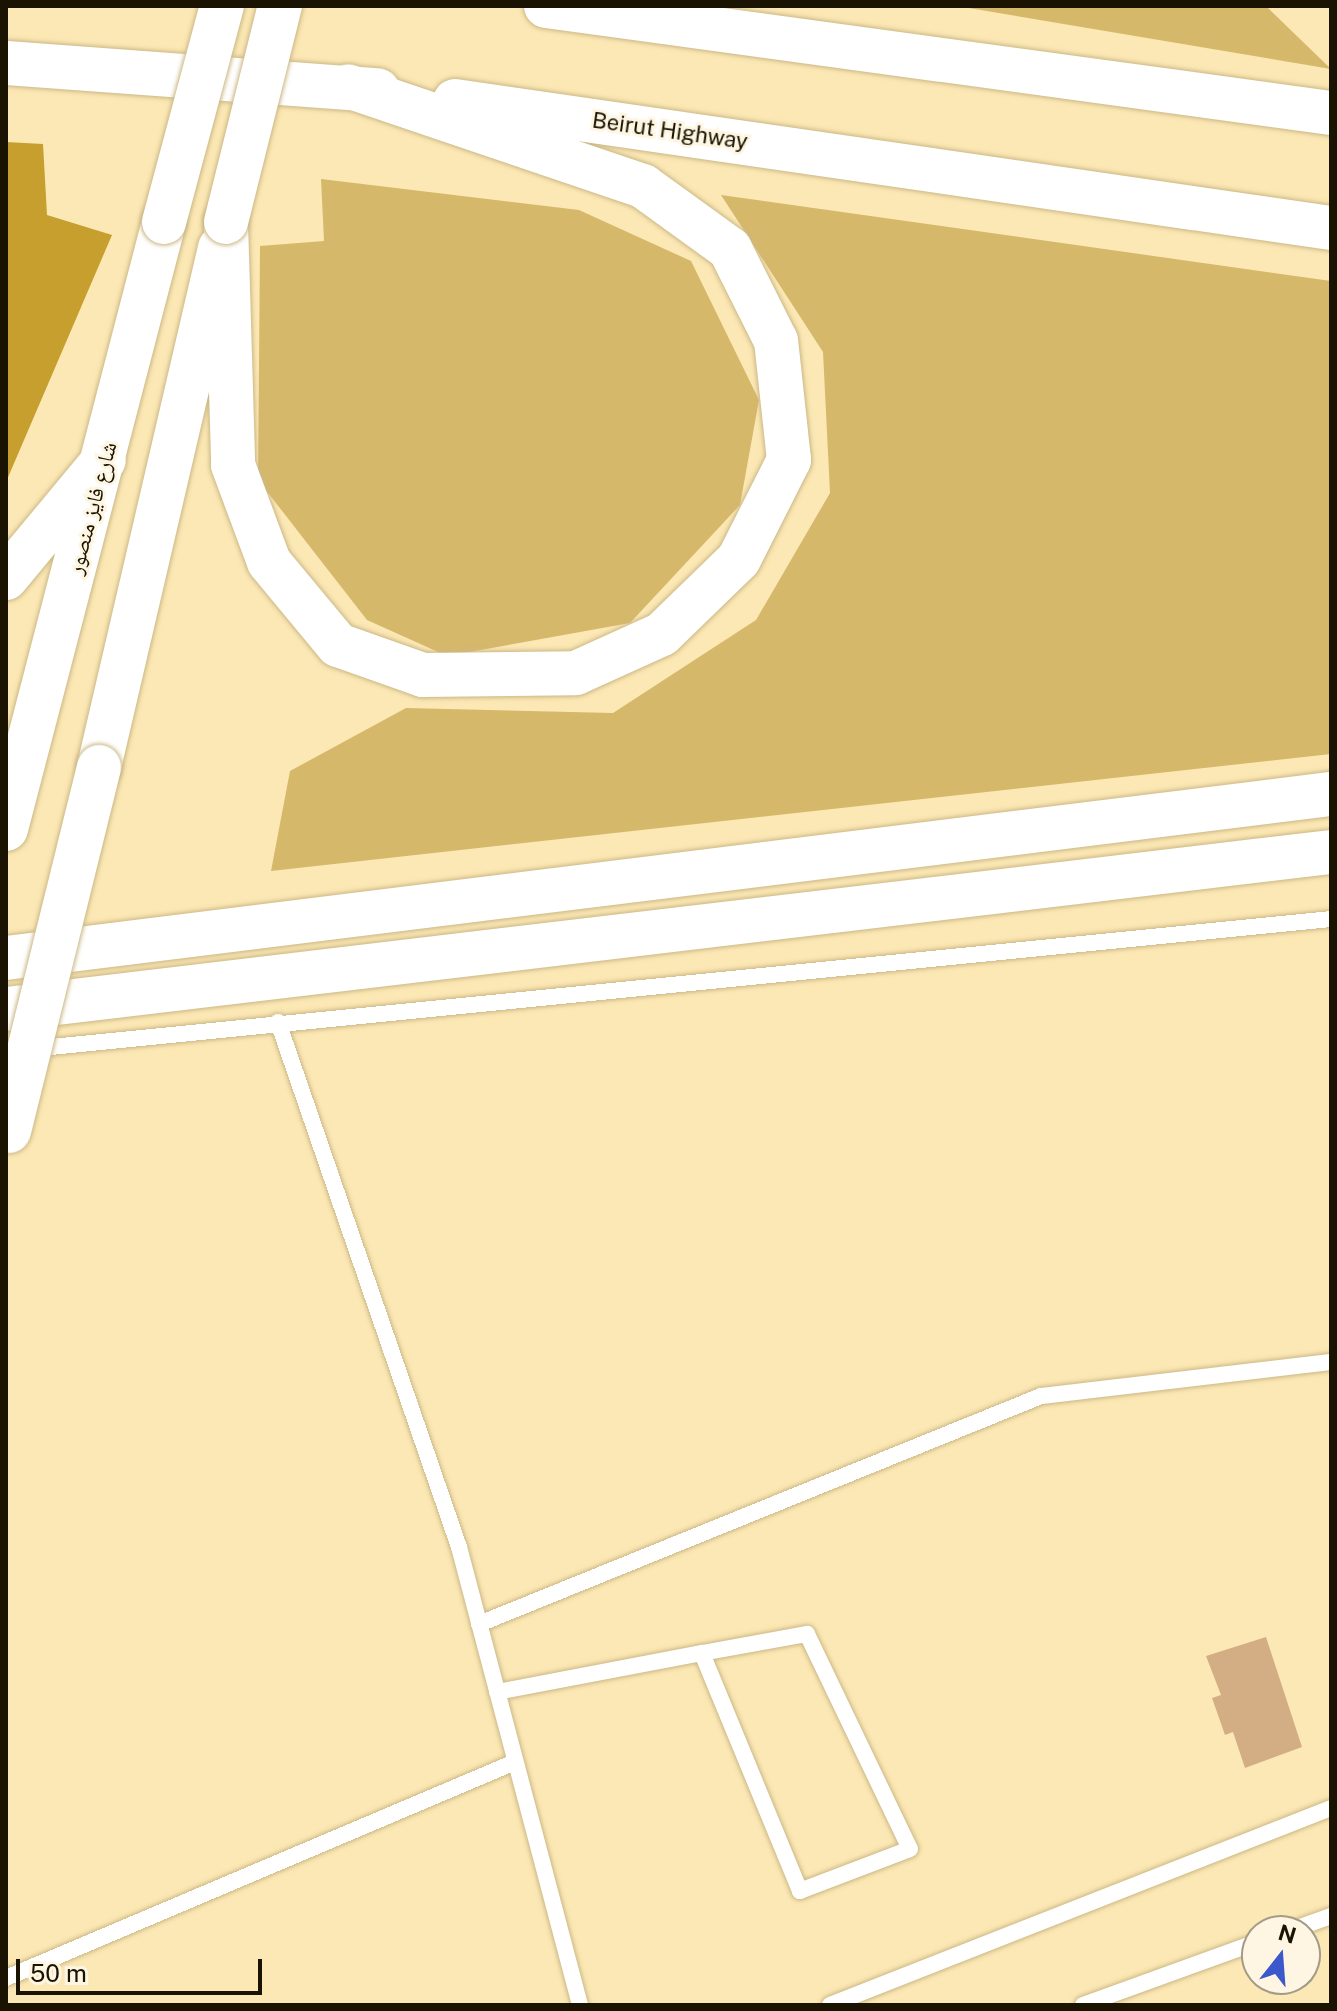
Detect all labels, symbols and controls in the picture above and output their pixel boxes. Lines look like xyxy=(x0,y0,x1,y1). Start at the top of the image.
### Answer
street label: Beirut Highway xyxy=(590,107,750,155)
street label: شارع فايز منصور xyxy=(62,439,122,577)
north arrow xyxy=(1241,1915,1321,1995)
text: N xyxy=(1275,1919,1299,1949)
scale bar xyxy=(20,1943,266,1993)
text: 50 m xyxy=(30,1959,87,1987)

